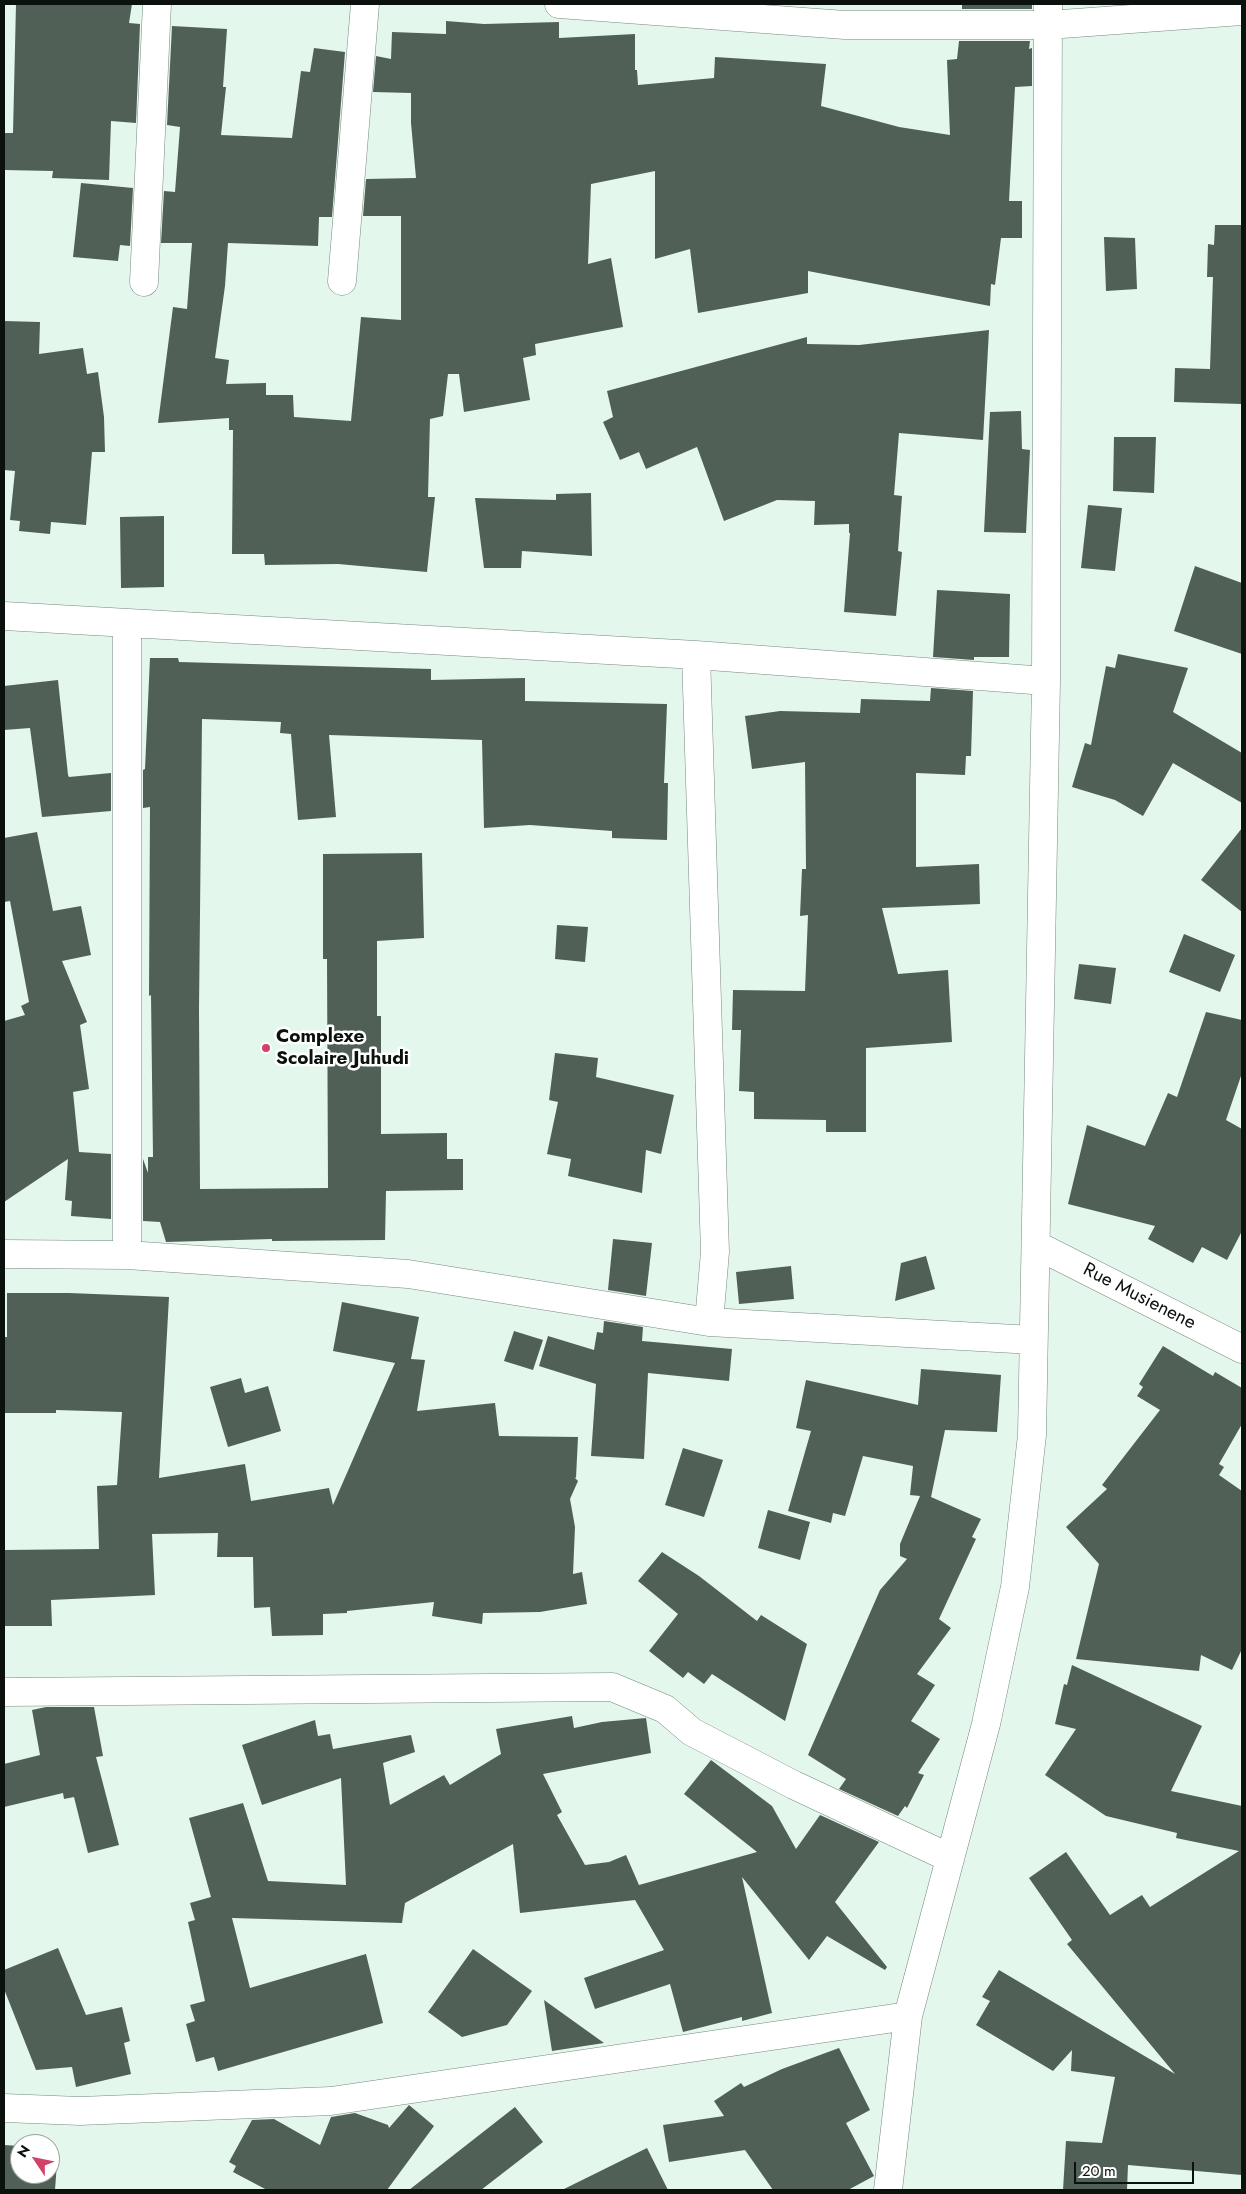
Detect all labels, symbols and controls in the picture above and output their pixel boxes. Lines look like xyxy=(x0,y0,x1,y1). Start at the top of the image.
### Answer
place label: Complexe Scolaire Juhudi xyxy=(276,1026,409,1070)
marker: Complexe Scolaire Juhudi xyxy=(260,1042,272,1054)
street label: Rue Musienene xyxy=(1079,1259,1199,1335)
north arrow xyxy=(10,2134,60,2184)
text: N xyxy=(12,2141,35,2161)
scale bar xyxy=(1076,2152,1196,2184)
text: 20 m xyxy=(1082,2160,1116,2182)

